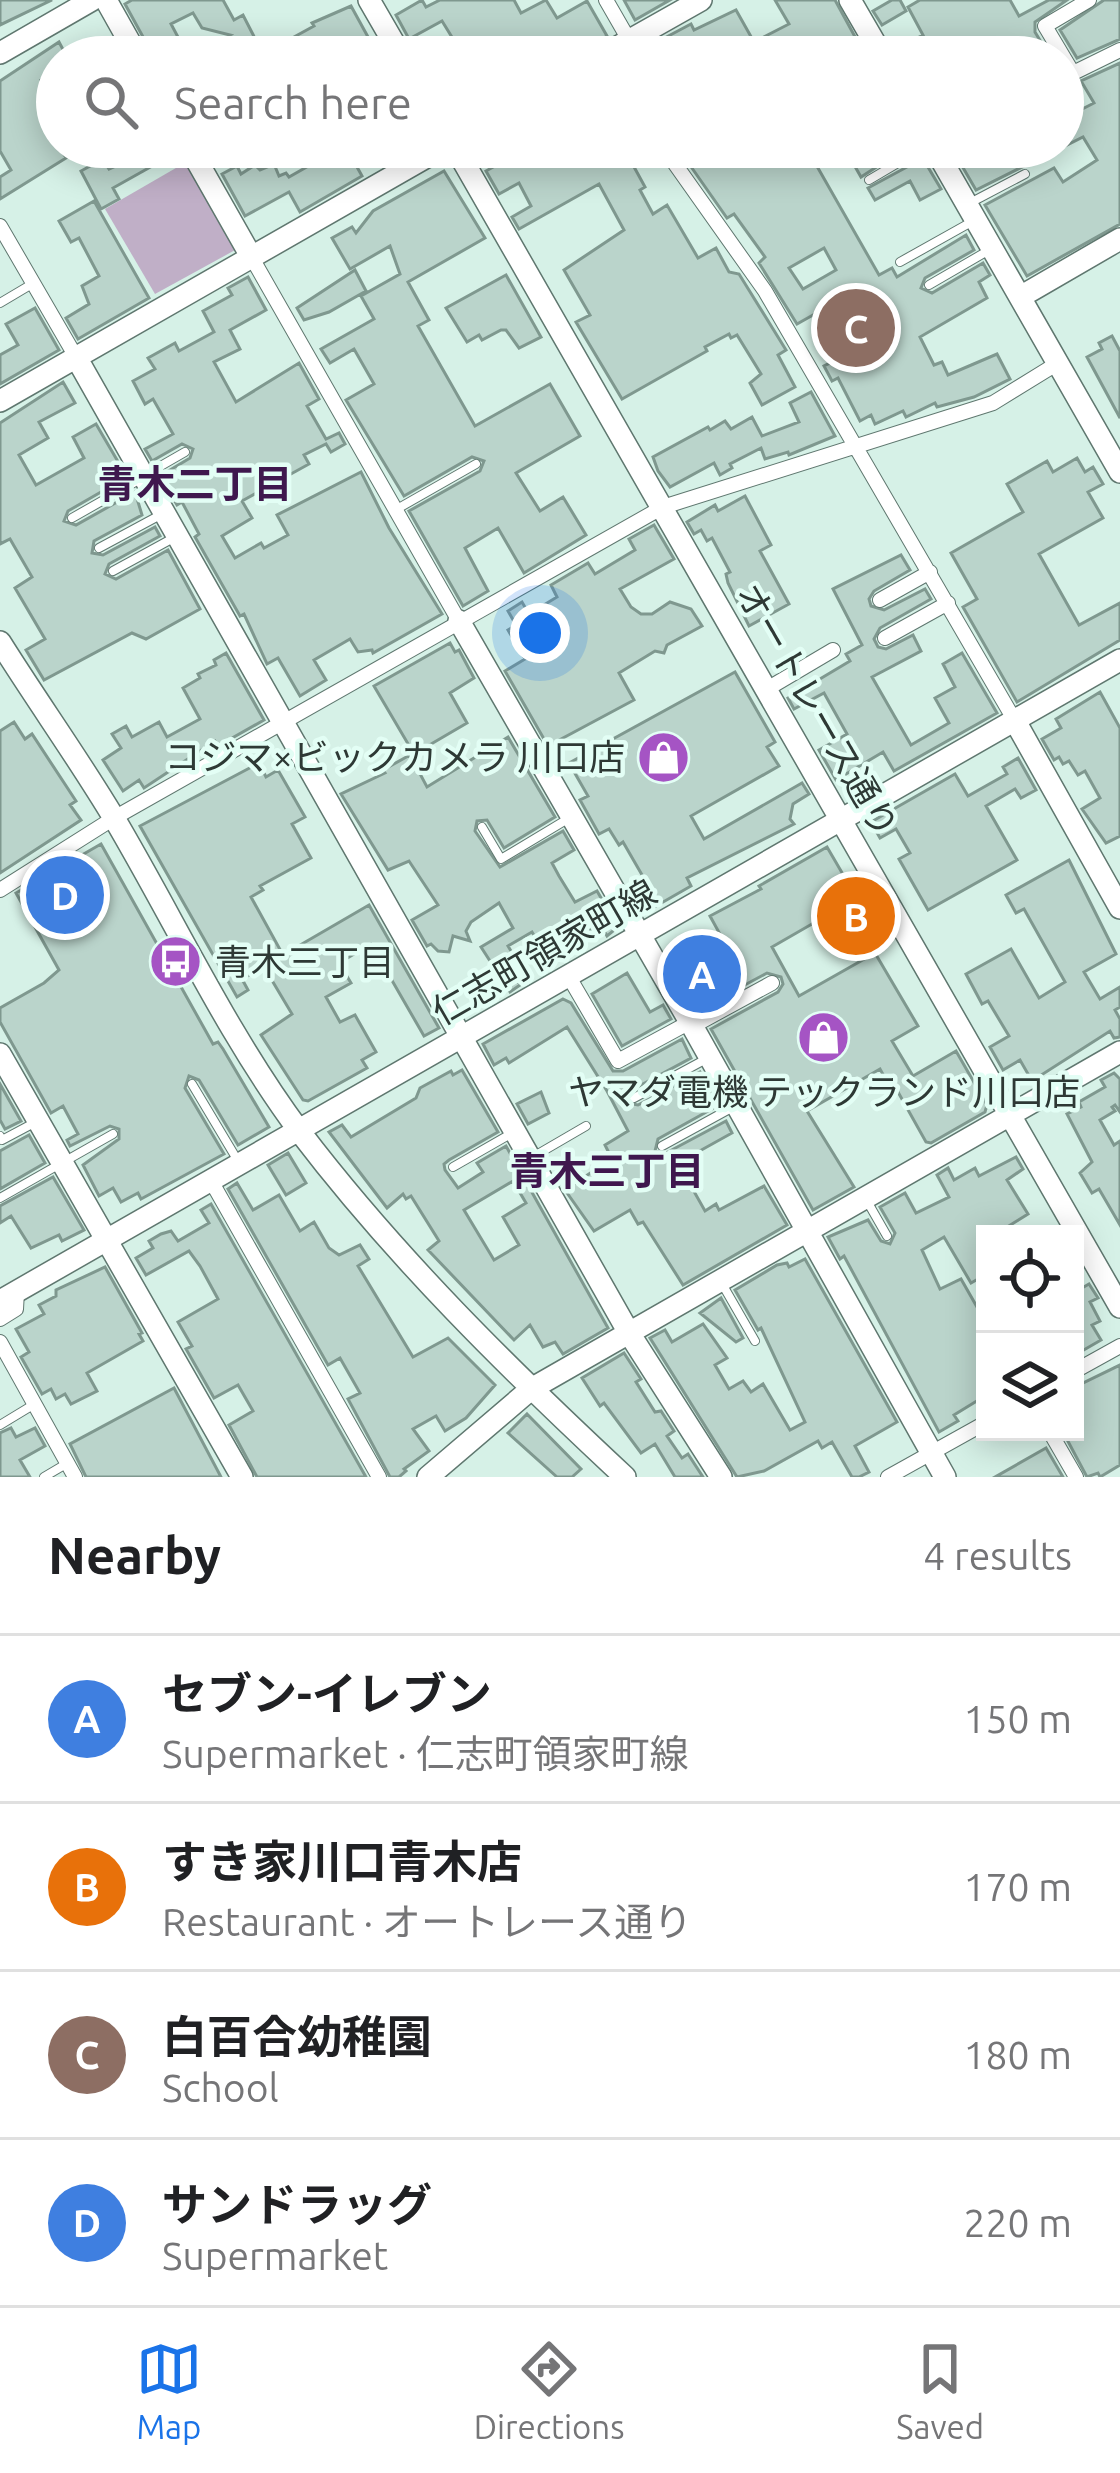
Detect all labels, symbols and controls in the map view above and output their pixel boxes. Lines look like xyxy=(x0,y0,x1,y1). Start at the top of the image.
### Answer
search box xyxy=(36,36,1084,168)
icon: search xyxy=(78,69,144,135)
text: Search here xyxy=(174,77,412,128)
pin: C xyxy=(817,283,895,373)
district label: 青木二丁目 xyxy=(97,462,293,505)
street label: オートレース通り xyxy=(728,576,907,844)
your location xyxy=(510,603,570,663)
shop icon: コジマ×ビックカメラ 川口店 xyxy=(636,729,692,785)
place label: コジマ×ビックカメラ 川口店 xyxy=(164,736,625,777)
pin: D xyxy=(26,850,104,940)
street label: 仁志町領家町線 xyxy=(424,871,663,1032)
pin: B xyxy=(817,871,895,961)
pin: A xyxy=(663,929,741,1019)
bus stop icon: 青木三丁目 xyxy=(148,934,204,990)
place label: 青木三丁目 xyxy=(215,941,395,982)
shop icon: ヤマダ電機 テックランド川口店 xyxy=(796,1009,852,1065)
place label: ヤマダ電機 テックランド川口店 xyxy=(568,1071,1080,1112)
district label: 青木三丁目 xyxy=(509,1149,705,1192)
map controls xyxy=(976,1225,1084,1441)
button: locate xyxy=(976,1225,1084,1333)
button: layers xyxy=(976,1333,1084,1441)
text: Nearby xyxy=(48,1526,221,1584)
text: 4 results xyxy=(923,1534,1072,1577)
text: セブン-イレブン xyxy=(162,1668,492,1719)
text: A xyxy=(73,1697,101,1740)
text: 150 m xyxy=(963,1697,1072,1740)
text: Supermarket · 仁志町領家町線 xyxy=(162,1732,689,1775)
text: すき家川口青木店 xyxy=(162,1836,522,1887)
text: B xyxy=(74,1865,100,1908)
text: 170 m xyxy=(963,1865,1072,1908)
text: Restaurant · オートレース通り xyxy=(162,1900,692,1943)
text: 白百合幼稚園 xyxy=(162,2011,432,2062)
text: C xyxy=(75,2033,99,2076)
text: 180 m xyxy=(963,2033,1072,2076)
text: School xyxy=(162,2066,279,2109)
text: サンドラッグ xyxy=(162,2179,432,2230)
text: D xyxy=(73,2201,101,2244)
text: 220 m xyxy=(963,2201,1072,2244)
text: Supermarket xyxy=(162,2234,388,2277)
tab: Map xyxy=(136,2336,202,2445)
tab: Directions xyxy=(474,2336,624,2445)
tab: Saved xyxy=(896,2336,984,2445)

